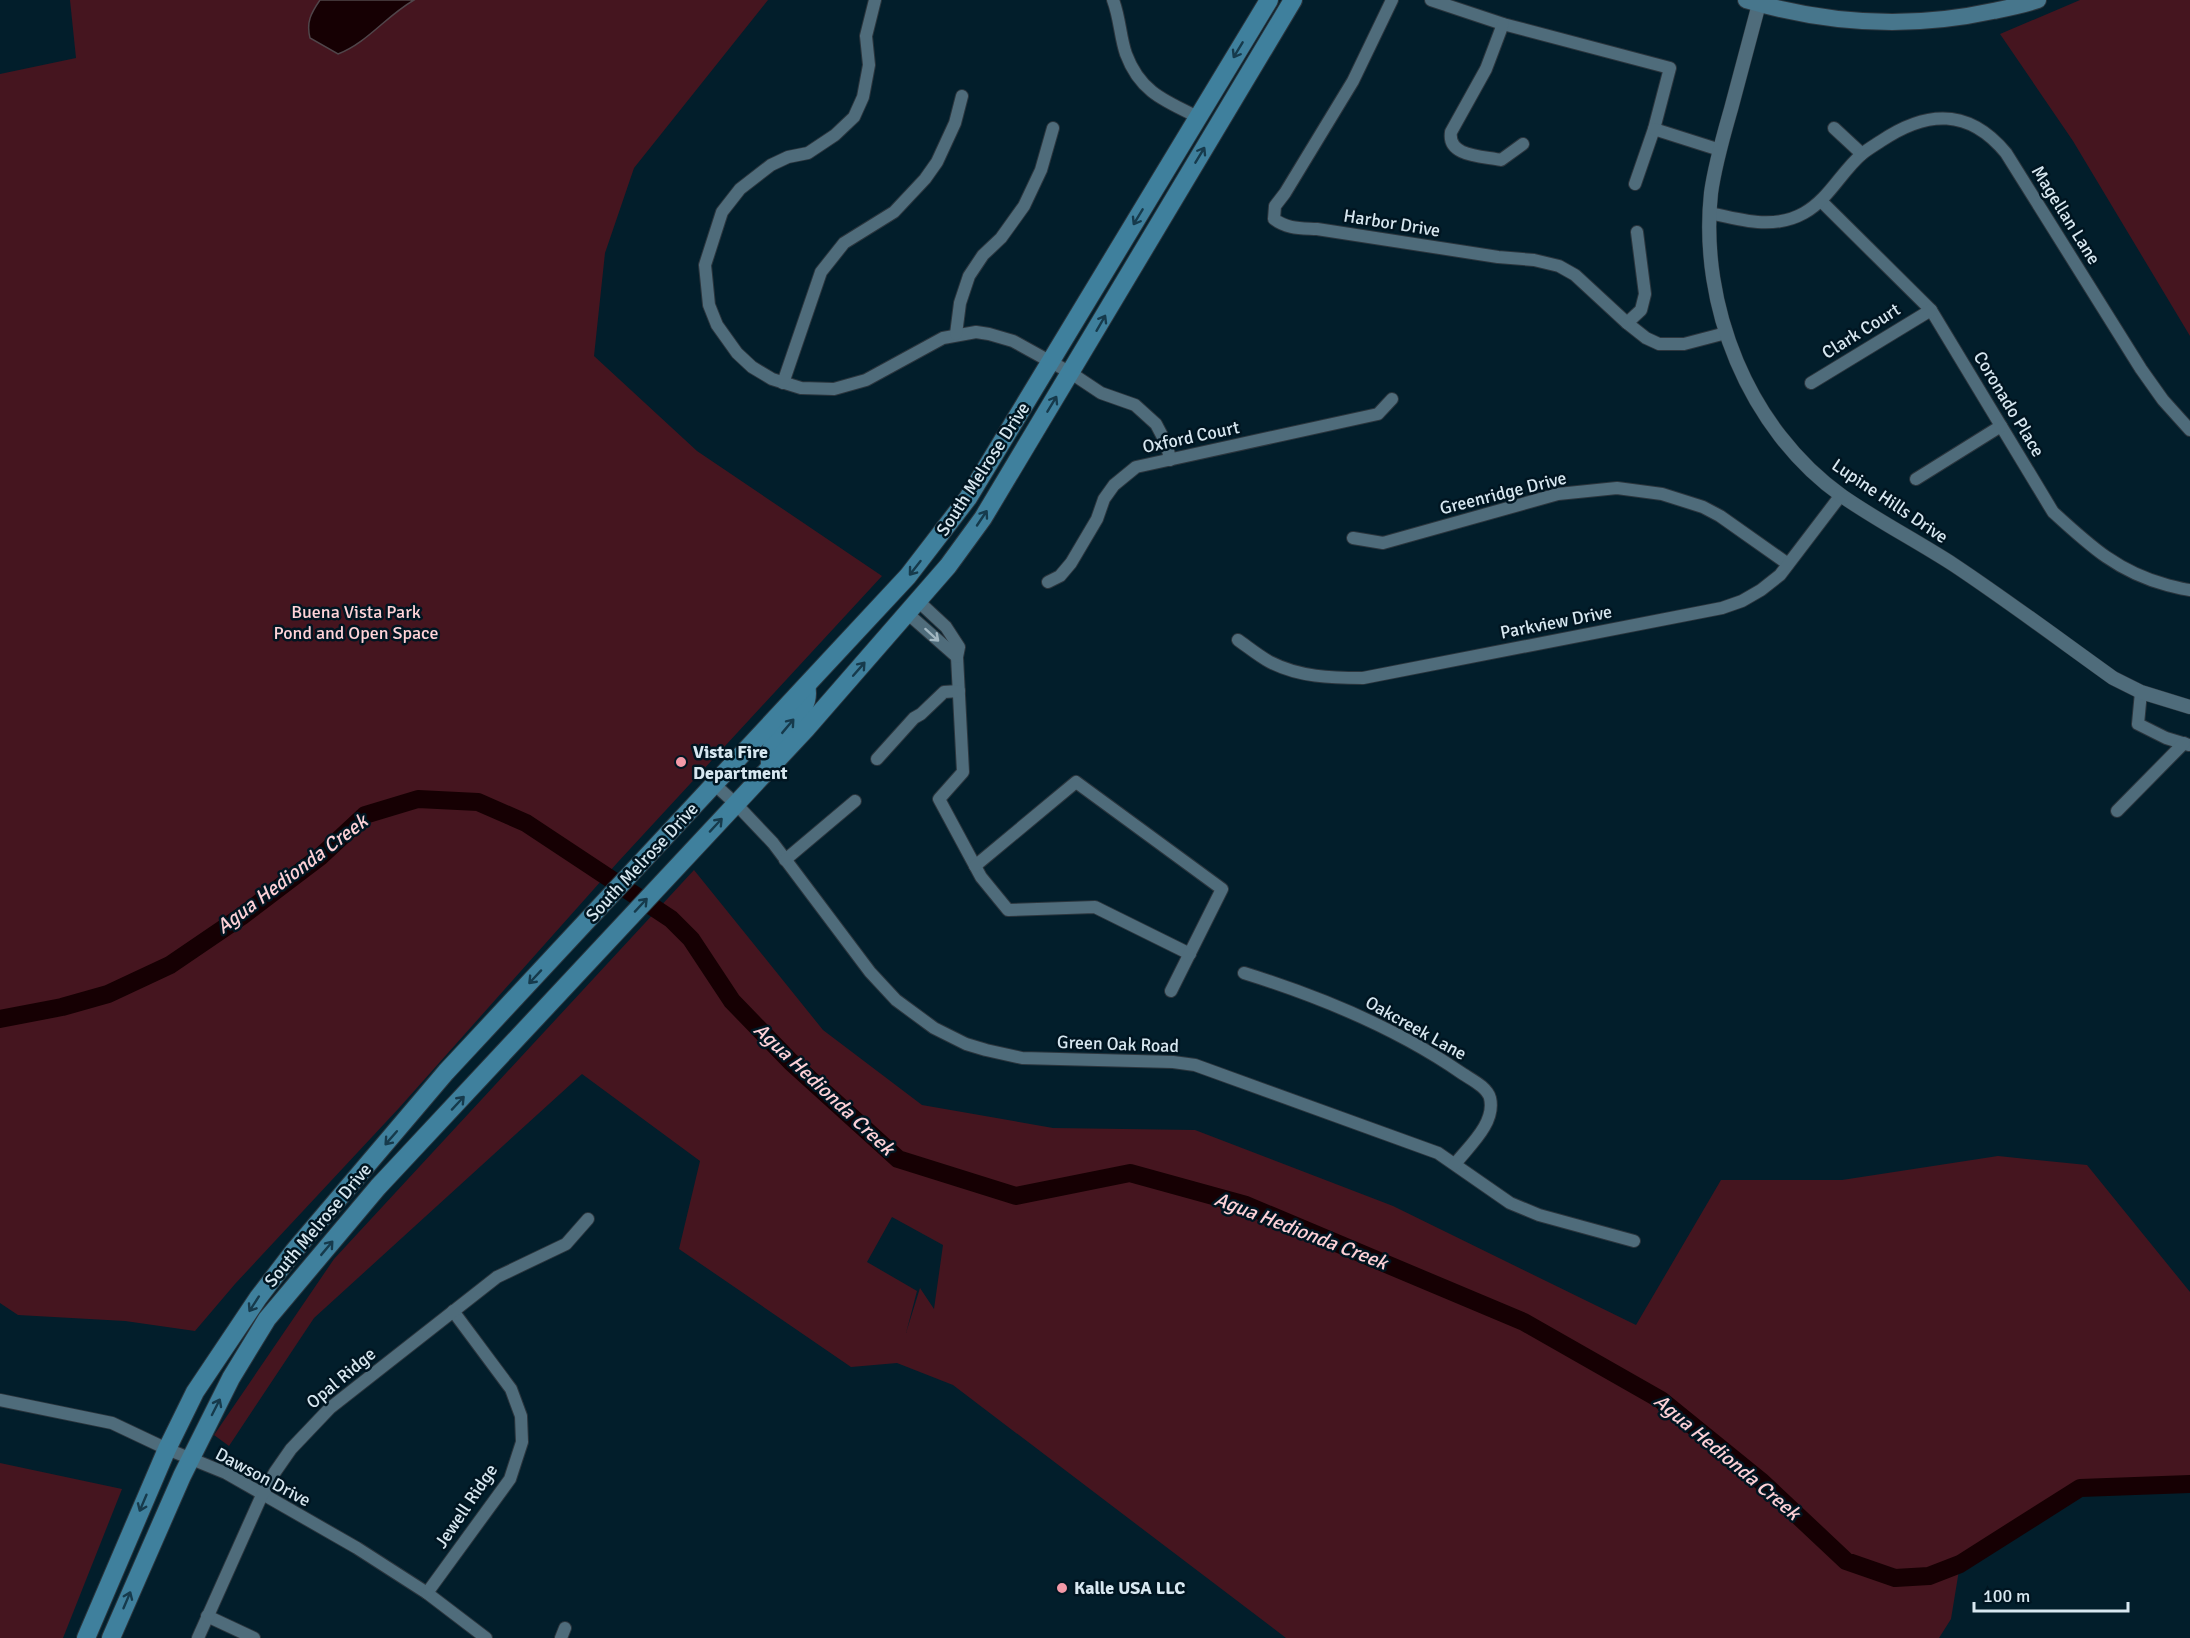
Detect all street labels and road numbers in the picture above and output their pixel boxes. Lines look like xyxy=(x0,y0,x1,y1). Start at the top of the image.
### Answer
street label: Magellan Lane xyxy=(2027,161,2105,269)
street label: Harbor Drive xyxy=(1342,205,1442,241)
street label: Clark Court xyxy=(1818,298,1904,364)
street label: Coronado Place xyxy=(1969,347,2049,461)
street label: South Melrose Drive xyxy=(932,398,1034,540)
street label: Oxford Court xyxy=(1141,416,1241,458)
street label: Lupine Hills Drive xyxy=(1828,454,1952,548)
street label: Greenridge Drive xyxy=(1437,467,1569,519)
street label: Parkview Drive xyxy=(1498,600,1614,644)
street label: South Melrose Drive xyxy=(581,798,703,926)
street label: Oakcreek Lane xyxy=(1362,991,1470,1065)
street label: Green Oak Road xyxy=(1057,1031,1179,1057)
street label: South Melrose Drive xyxy=(260,1159,376,1291)
street label: Opal Ridge xyxy=(302,1343,380,1413)
street label: Dawson Drive xyxy=(212,1443,314,1511)
street label: Jewell Ridge xyxy=(430,1460,502,1552)

